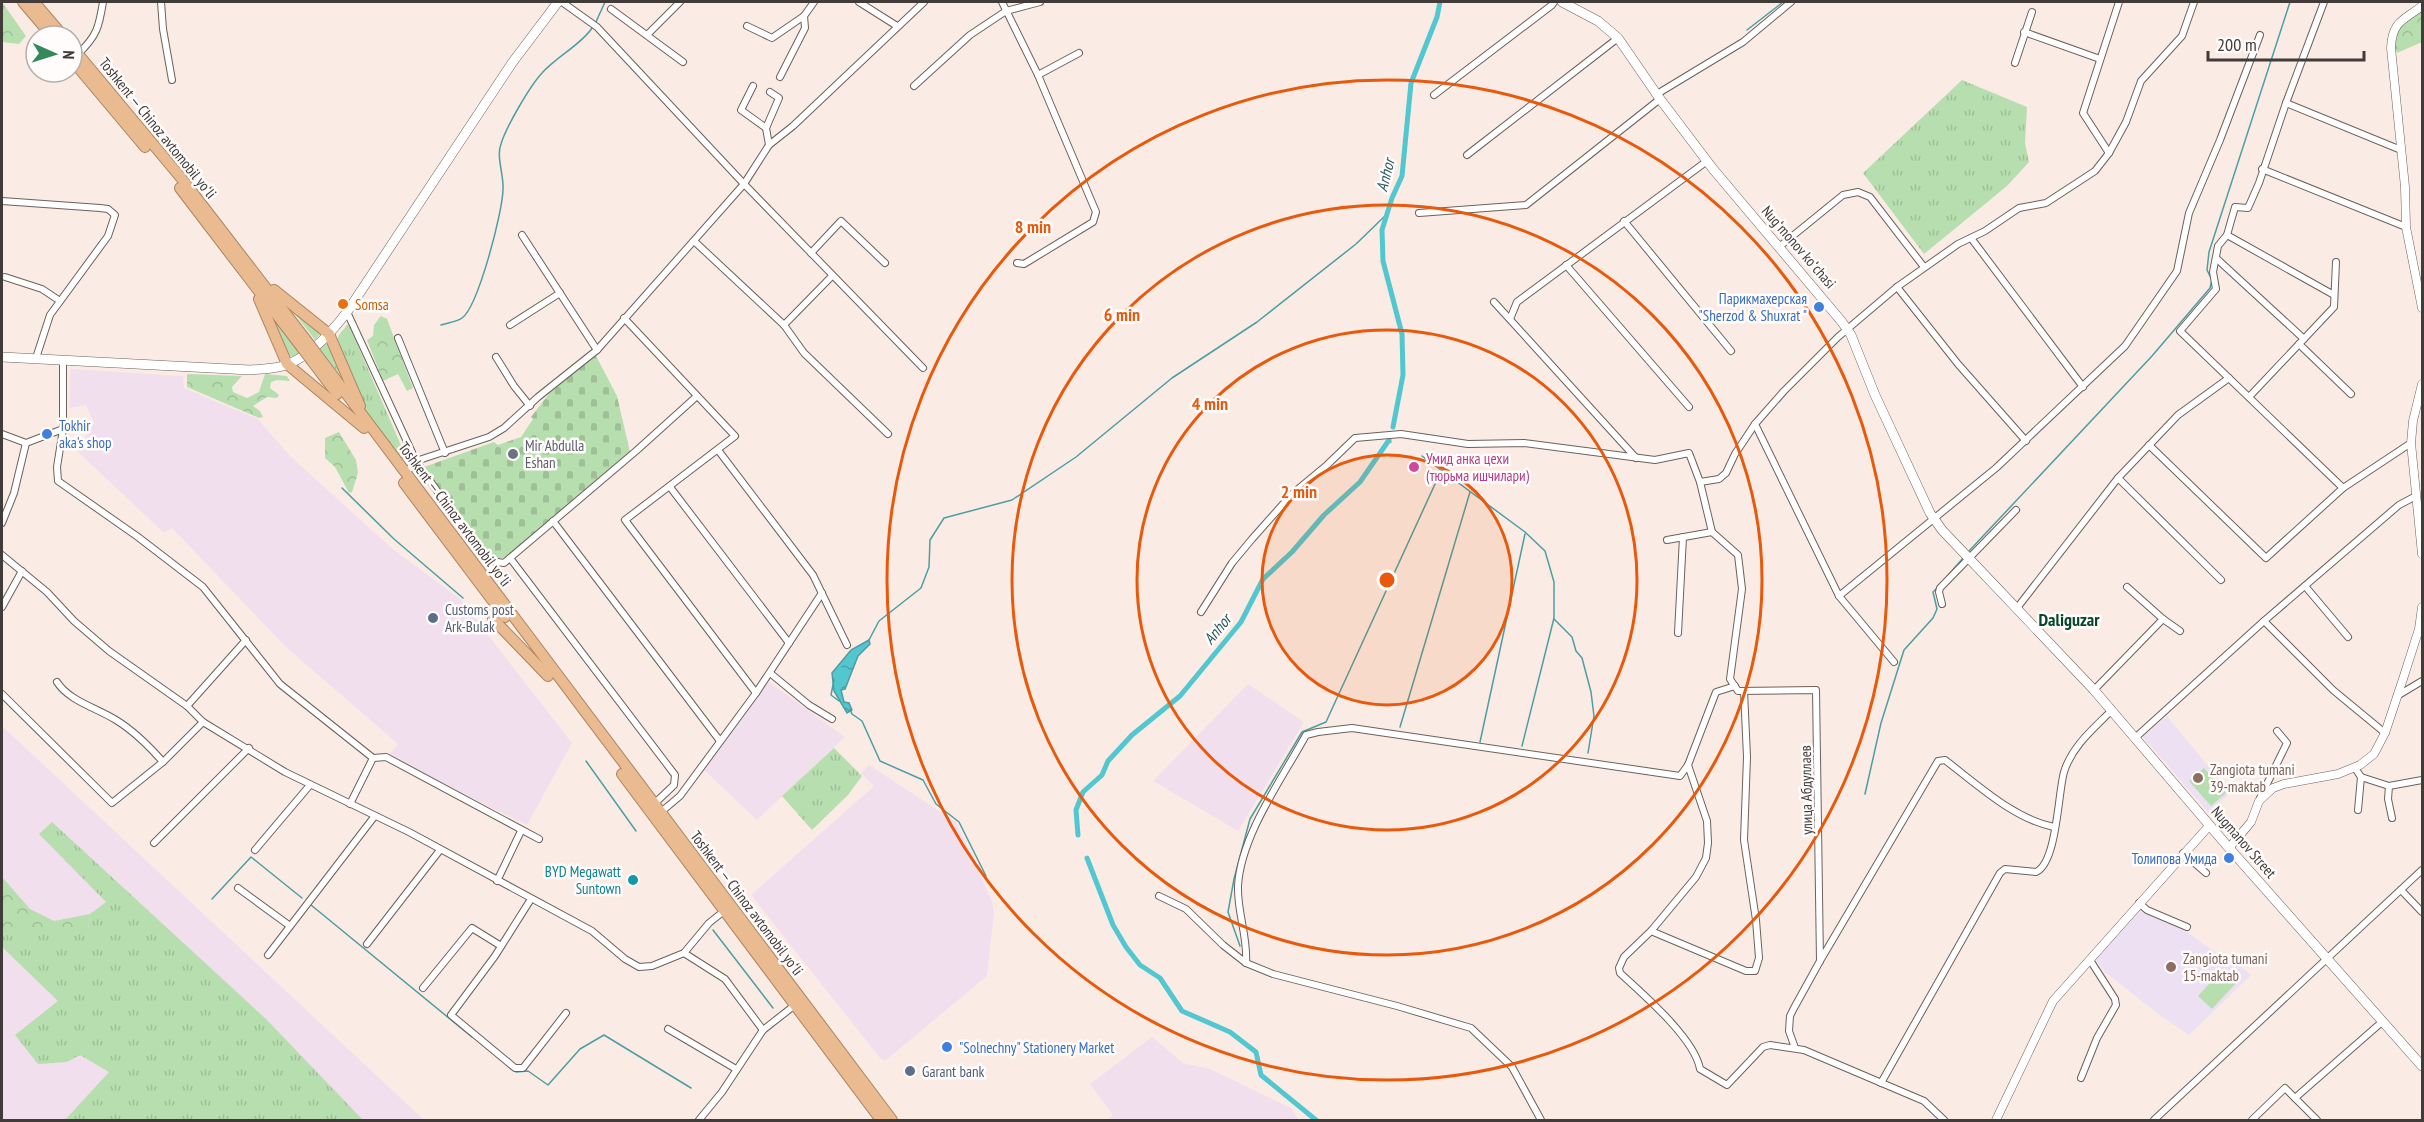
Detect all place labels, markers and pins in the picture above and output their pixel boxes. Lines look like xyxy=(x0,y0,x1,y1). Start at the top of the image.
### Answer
place label: Парикмахерская "Sherzod & Shuxrat " xyxy=(1698,289,1807,325)
place label: Somsa xyxy=(355,295,389,314)
marker: Somsa xyxy=(336,297,350,311)
marker: Парикмахерская "Sherzod & Shuxrat " xyxy=(1812,300,1826,314)
place label: Tokhir aka's shop xyxy=(59,416,112,452)
marker: Tokhir aka's shop xyxy=(40,427,54,441)
place label: Mir Abdulla Eshan xyxy=(525,436,584,472)
marker: Mir Abdulla Eshan xyxy=(506,447,520,461)
place label: Умид анка цехи (тюрьма ишчилари) xyxy=(1426,449,1530,485)
marker: Умид анка цехи (тюрьма ишчилари) xyxy=(1407,460,1421,474)
centre of rings xyxy=(1377,570,1397,590)
place label: Customs post Ark-Bulak xyxy=(445,600,514,636)
marker: Customs post Ark-Bulak xyxy=(426,611,440,625)
place label: Zangiota tumani 39-maktab xyxy=(2210,760,2295,796)
marker: Zangiota tumani 39-maktab xyxy=(2191,771,2205,785)
place label: Толипова Умида xyxy=(2132,849,2217,868)
marker: Толипова Умида xyxy=(2222,851,2236,865)
place label: BYD Megawatt Suntown xyxy=(545,862,621,898)
marker: BYD Megawatt Suntown xyxy=(626,873,640,887)
place label: Zangiota tumani 15-maktab xyxy=(2183,949,2268,985)
marker: Zangiota tumani 15-maktab xyxy=(2164,960,2178,974)
place label: "Solnechny" Stationery Market xyxy=(959,1038,1114,1057)
marker: "Solnechny" Stationery Market xyxy=(940,1040,954,1054)
place label: Garant bank xyxy=(922,1062,984,1081)
marker: Garant bank xyxy=(903,1064,917,1078)

